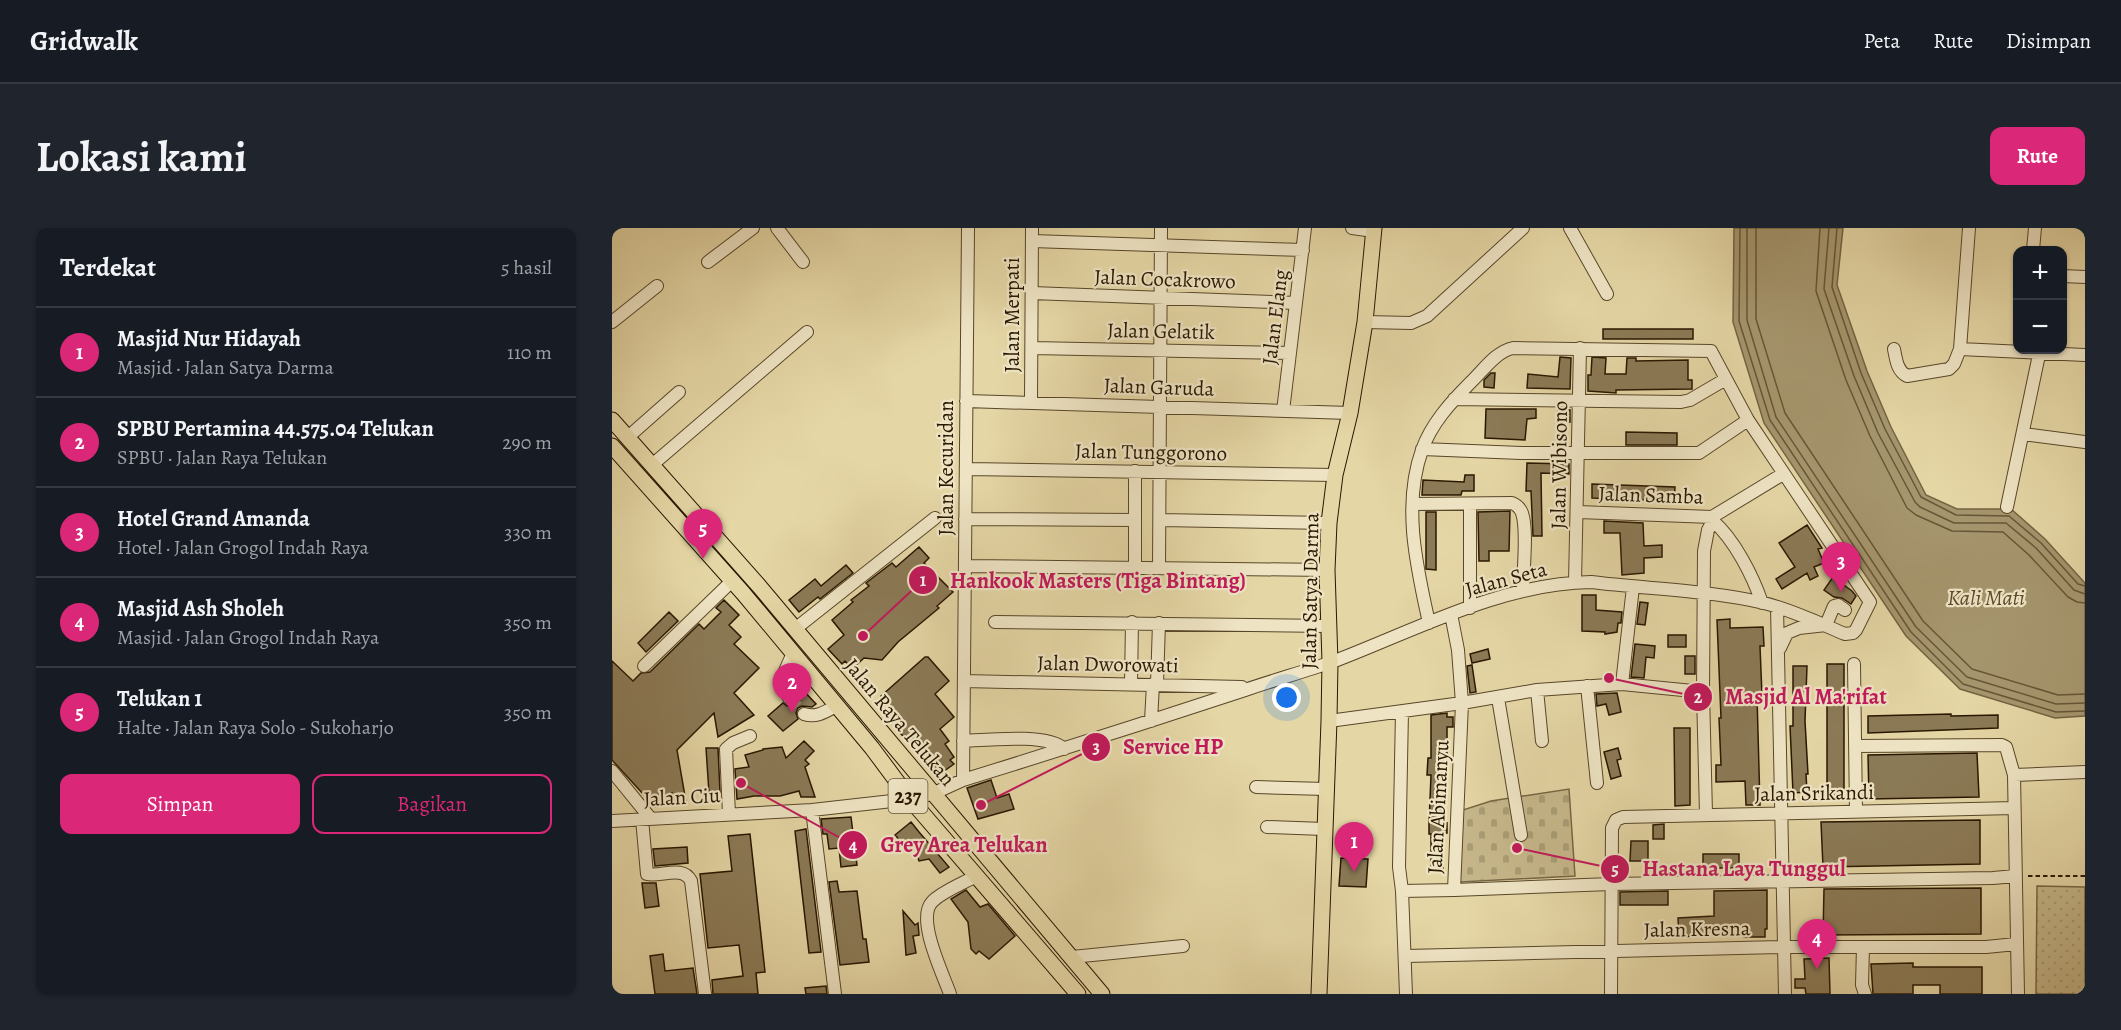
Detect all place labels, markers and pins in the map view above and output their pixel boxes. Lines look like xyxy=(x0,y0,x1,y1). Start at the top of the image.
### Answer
pin: 5 xyxy=(684,510,722,559)
pin: 3 xyxy=(1822,542,1860,592)
callout: Hankook Masters (Tiga Bintang) xyxy=(908,560,1258,600)
pin: 2 xyxy=(772,664,812,713)
callout: Masjid Al Ma'rifat xyxy=(1683,677,1899,717)
callout: Service HP xyxy=(1081,727,1235,767)
pin: 1 xyxy=(1334,822,1374,872)
callout: Grey Area Telukan xyxy=(838,825,1059,865)
callout: Hastana Laya Tunggul xyxy=(1600,849,1858,889)
pin: 4 xyxy=(1798,920,1836,969)

